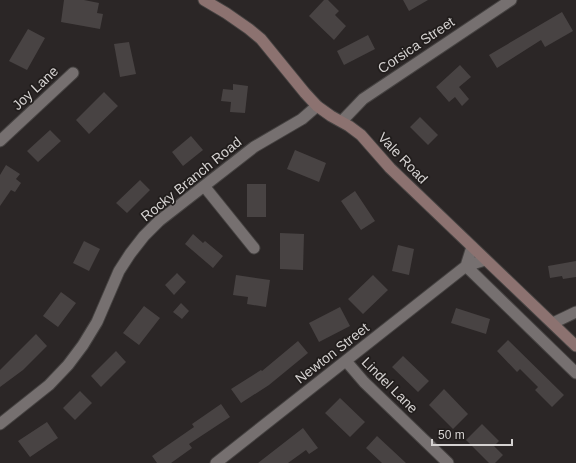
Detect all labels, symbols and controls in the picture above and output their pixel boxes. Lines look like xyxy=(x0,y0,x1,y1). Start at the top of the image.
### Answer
street label: Corsica Street xyxy=(375,14,457,76)
street label: Joy Lane xyxy=(9,63,61,113)
street label: Vale Road xyxy=(375,129,431,187)
street label: Rocky Branch Road xyxy=(138,134,244,224)
street label: Newton Street xyxy=(292,319,372,387)
street label: Lindel Lane xyxy=(359,354,421,416)
scale bar xyxy=(432,421,512,447)
text: 50 m xyxy=(438,428,465,442)

